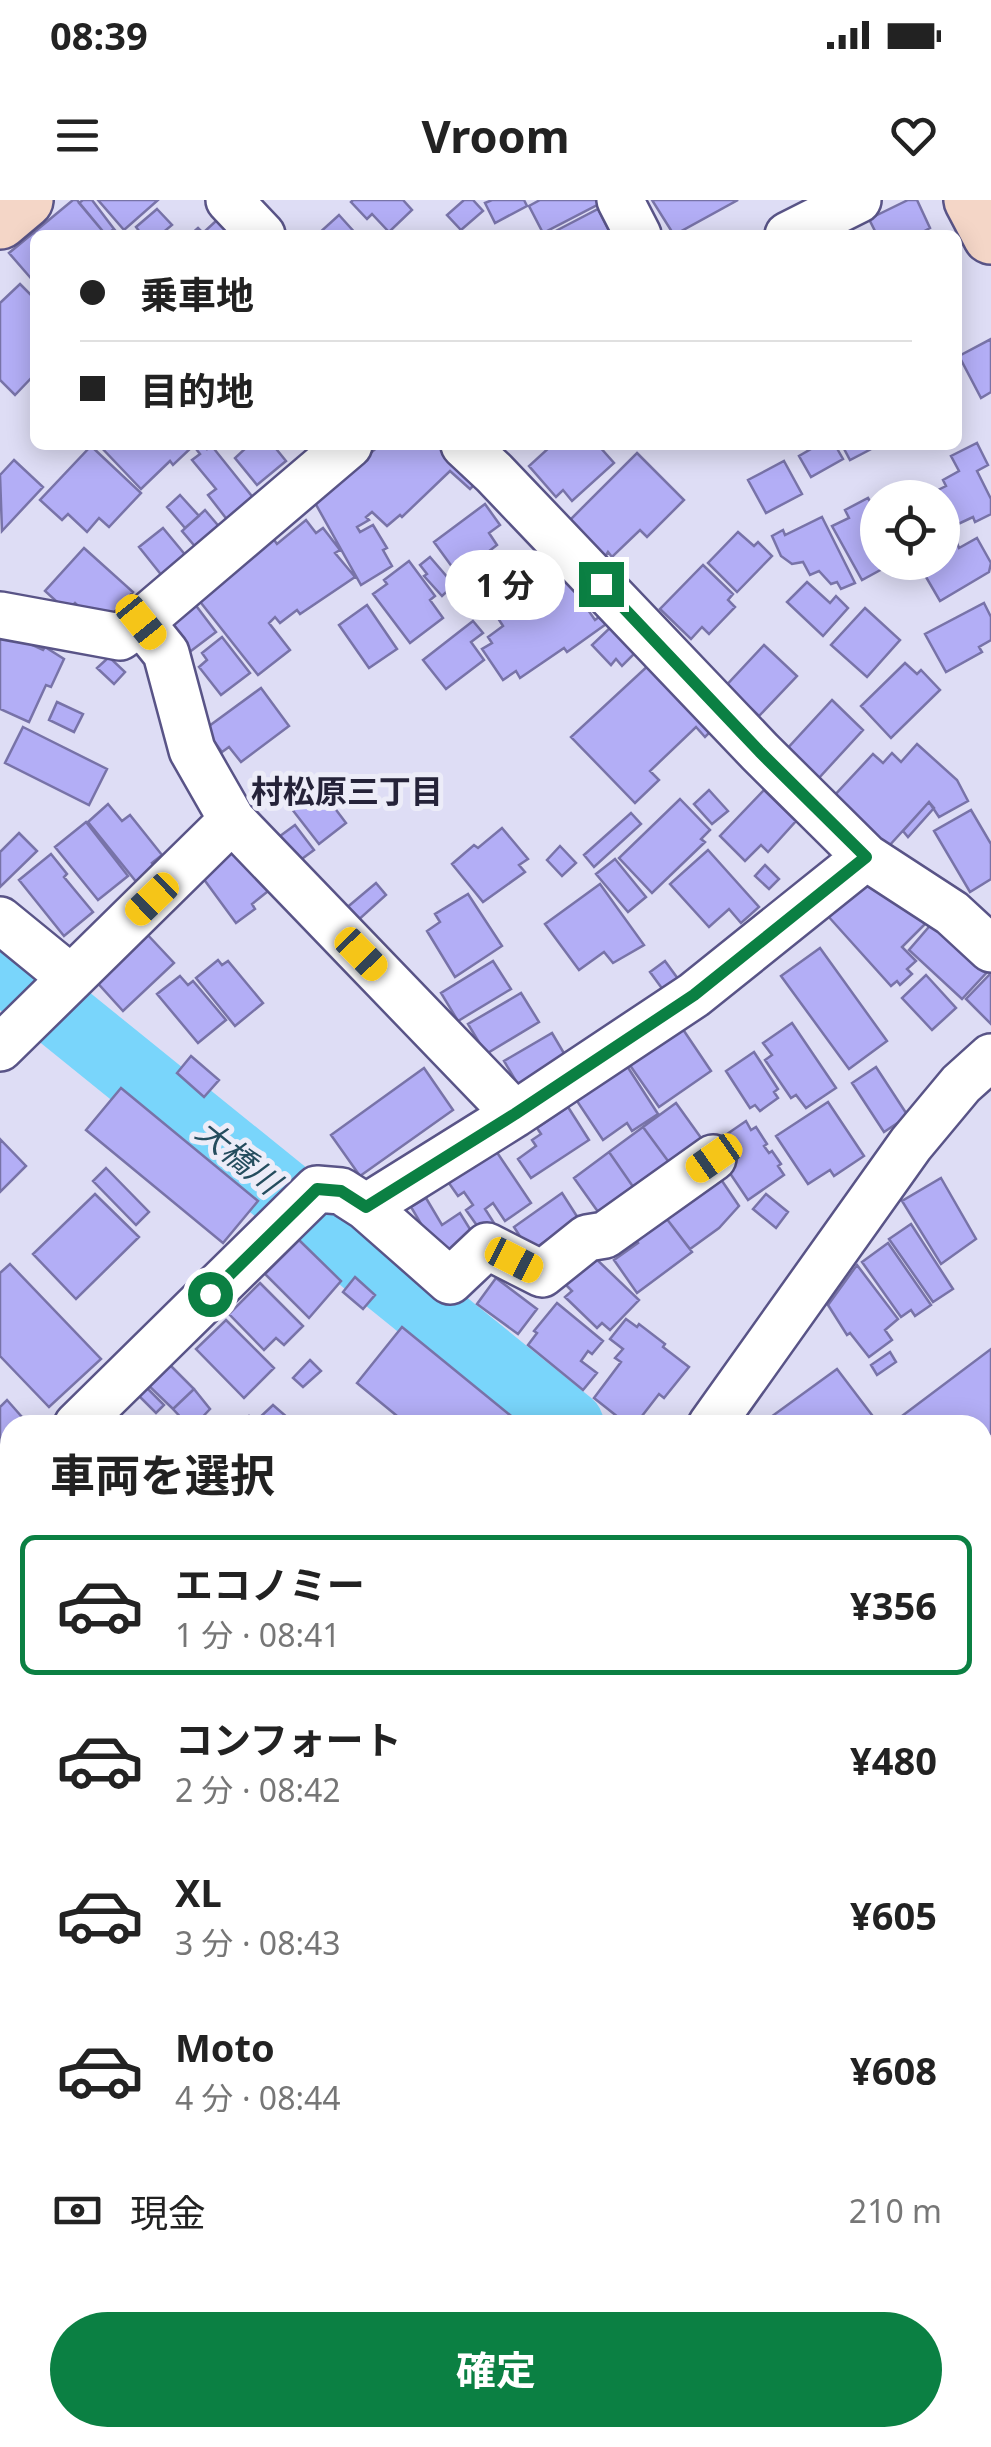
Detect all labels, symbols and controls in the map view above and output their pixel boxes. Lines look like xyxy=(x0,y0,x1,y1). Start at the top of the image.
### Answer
text: 08:39 xyxy=(50,9,148,61)
text: Vroom xyxy=(421,105,570,166)
icon: menu xyxy=(50,108,105,163)
icon: heart xyxy=(886,108,941,163)
text: 乗車地 xyxy=(140,268,254,320)
text: 目的地 xyxy=(140,364,254,416)
map controls xyxy=(860,480,960,580)
button: locate xyxy=(860,480,960,580)
callout: 1 分 xyxy=(446,549,566,619)
route end xyxy=(579,562,624,607)
text: 1 分 xyxy=(476,563,534,606)
car xyxy=(110,589,172,655)
district label: 村松原三丁目 xyxy=(251,769,443,812)
car xyxy=(120,867,184,931)
car xyxy=(329,922,393,986)
water label: 大橋川 xyxy=(188,1109,292,1205)
car xyxy=(681,1129,747,1187)
car xyxy=(480,1233,548,1287)
route start xyxy=(188,1272,233,1317)
text: 車両を選択 xyxy=(50,1444,275,1505)
text: エコノミー xyxy=(175,1558,365,1610)
icon: car xyxy=(55,1560,145,1650)
text: ¥356 xyxy=(850,1579,937,1631)
text: 1 分 · 08:41 xyxy=(175,1613,341,1656)
text: コンフォート xyxy=(175,1713,402,1765)
icon: car xyxy=(55,1715,145,1805)
text: ¥480 xyxy=(850,1734,937,1786)
text: 2 分 · 08:42 xyxy=(175,1768,341,1811)
text: XL xyxy=(175,1866,222,1918)
icon: car xyxy=(55,1870,145,1960)
text: ¥605 xyxy=(850,1889,937,1941)
text: 3 分 · 08:43 xyxy=(175,1921,341,1964)
text: Moto xyxy=(175,2021,275,2073)
icon: car xyxy=(55,2025,145,2115)
text: ¥608 xyxy=(850,2044,937,2096)
text: 4 分 · 08:44 xyxy=(175,2076,341,2119)
icon: cash xyxy=(50,2183,105,2238)
text: 現金 xyxy=(130,2186,206,2238)
text: 210 m xyxy=(849,2189,942,2232)
button: 確定 xyxy=(50,2312,942,2427)

